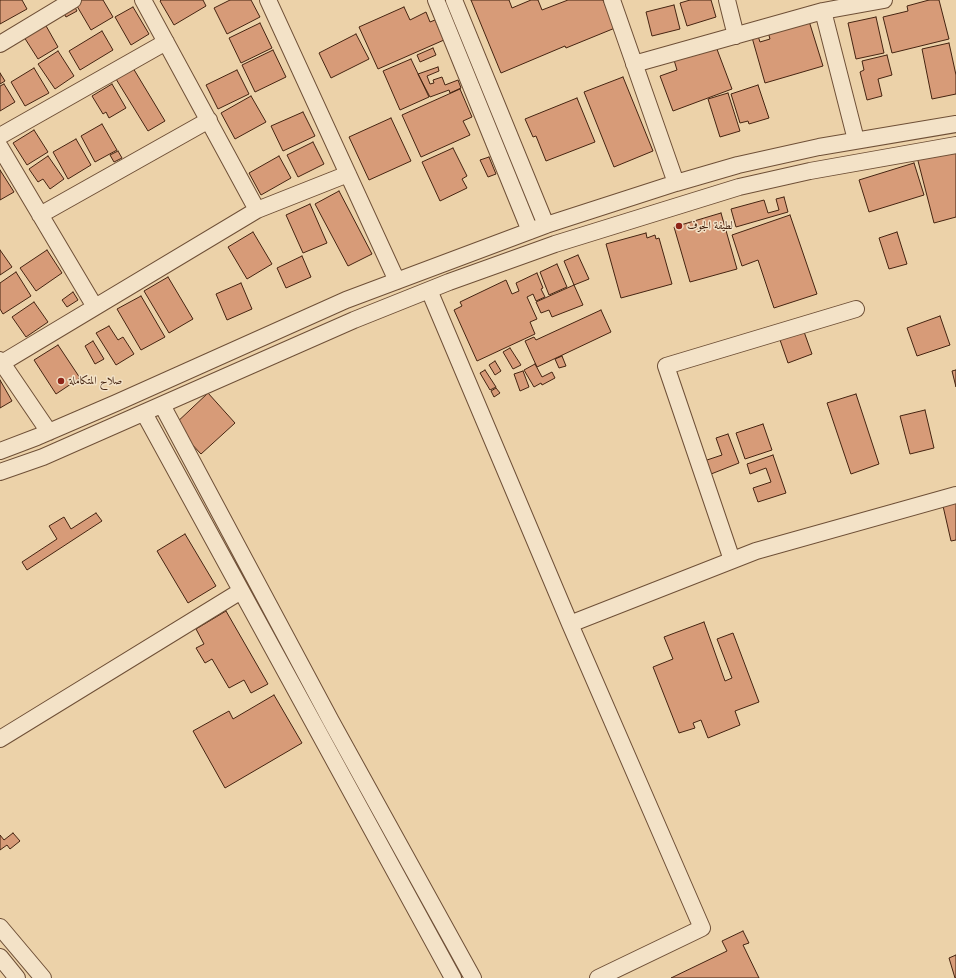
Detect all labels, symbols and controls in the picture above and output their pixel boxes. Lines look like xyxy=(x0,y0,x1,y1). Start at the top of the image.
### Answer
place label: لطيفة الجوف xyxy=(687,219,733,233)
marker: لطيفة الجوف xyxy=(674,221,684,231)
place label: صلاح المتكاملة xyxy=(69,374,122,388)
marker: صلاح المتكاملة xyxy=(56,376,66,386)

